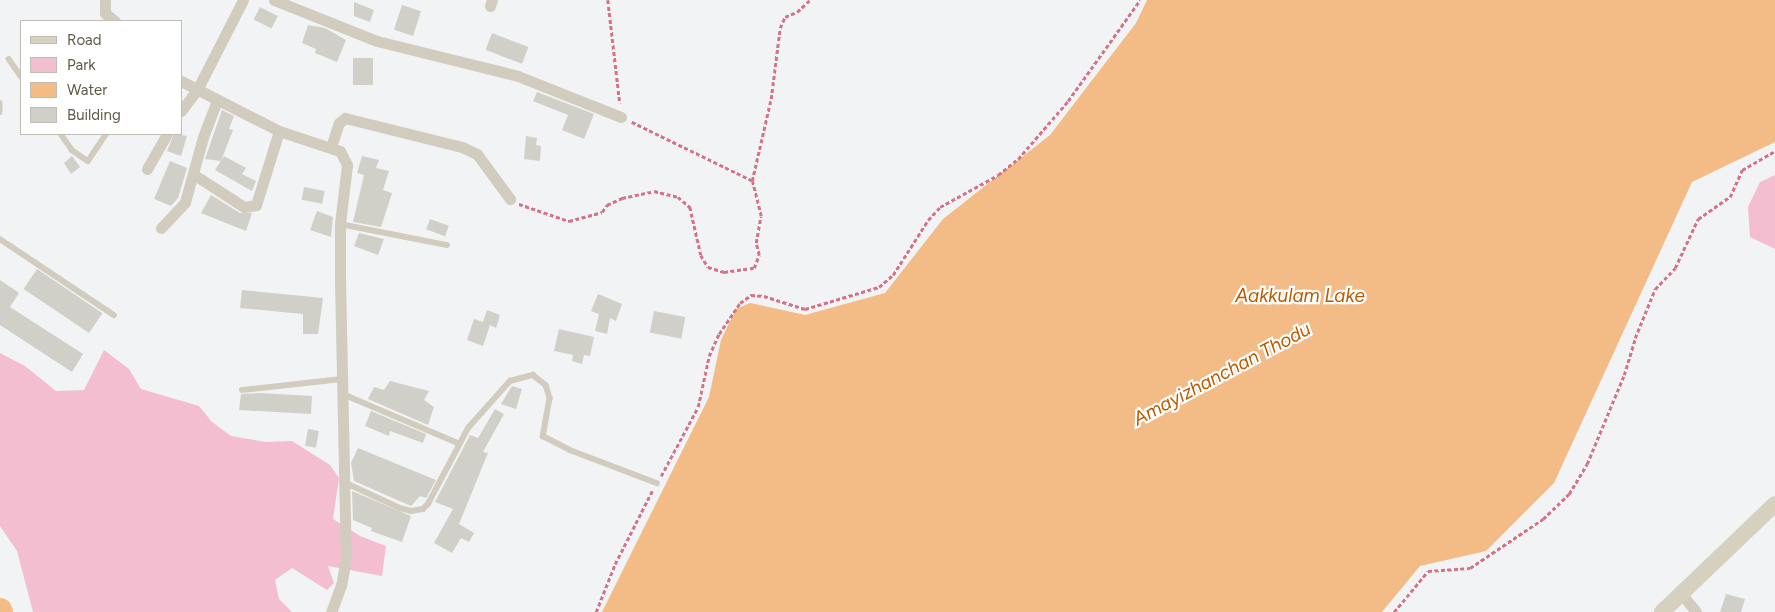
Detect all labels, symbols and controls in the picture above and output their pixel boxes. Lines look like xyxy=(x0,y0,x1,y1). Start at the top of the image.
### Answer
legend xyxy=(20,20,182,135)
text: Road xyxy=(67,31,102,49)
text: Park xyxy=(67,56,96,74)
text: Water xyxy=(67,81,107,99)
text: Building xyxy=(67,106,121,124)
water label: Aakkulam Lake xyxy=(1235,285,1365,307)
water label: Amayizhanchan Thodu xyxy=(1129,318,1315,430)

